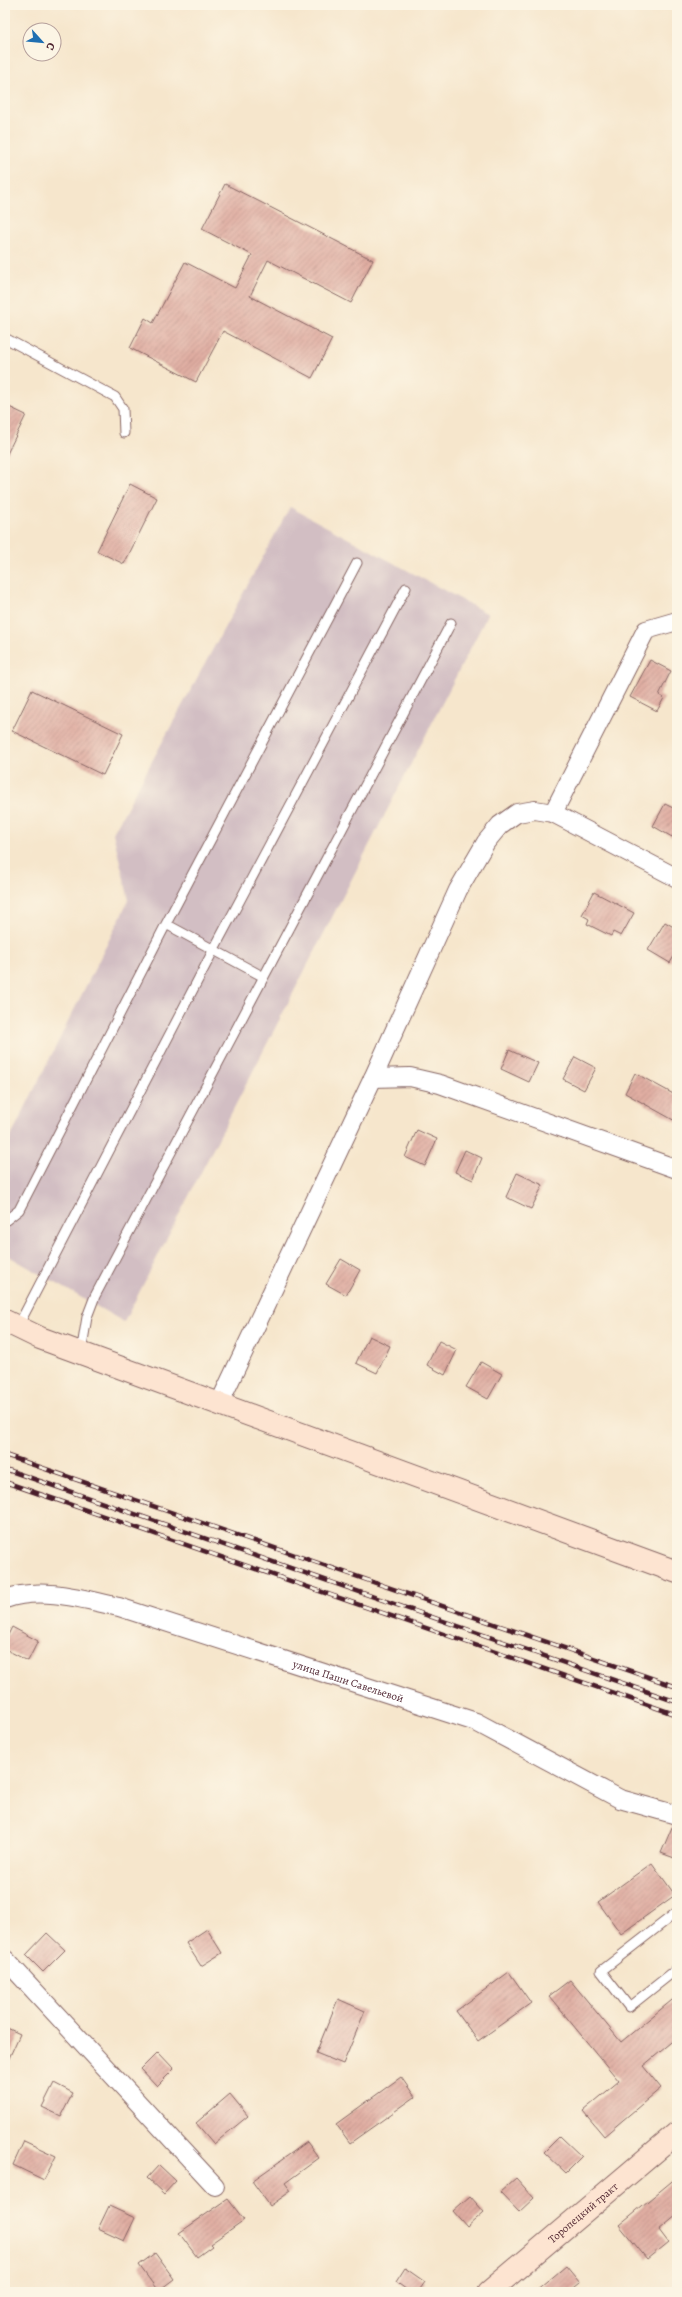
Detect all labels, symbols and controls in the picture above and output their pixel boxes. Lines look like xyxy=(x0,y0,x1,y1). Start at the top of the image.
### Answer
north arrow xyxy=(22,22,62,62)
text: С xyxy=(42,40,59,53)
street label: улица Паши Савельевой xyxy=(290,1656,406,1706)
street label: Торопецкий тракт xyxy=(545,2179,621,2247)

